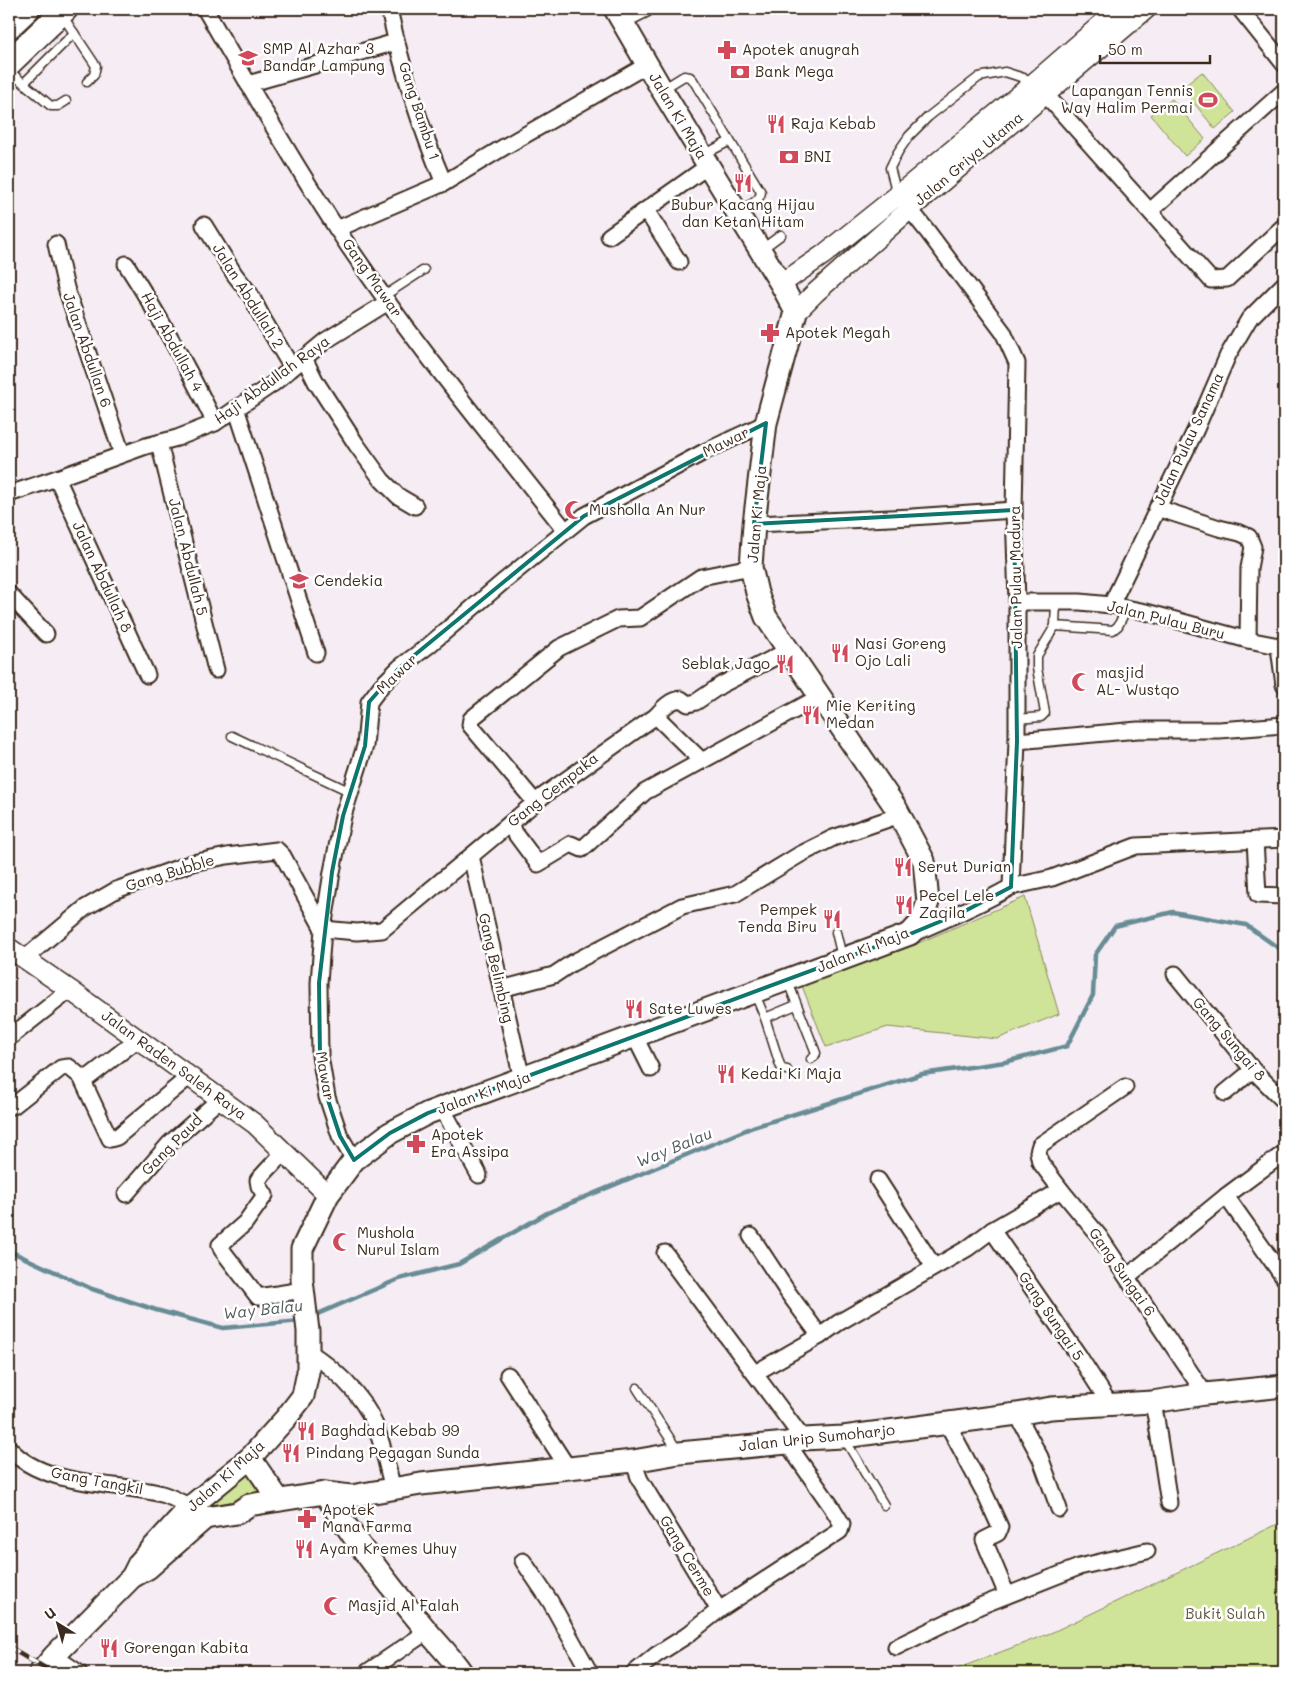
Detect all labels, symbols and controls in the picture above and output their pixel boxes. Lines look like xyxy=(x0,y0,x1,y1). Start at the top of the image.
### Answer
scale bar xyxy=(1100,32,1210,64)
place label: SMP Al Azhar 3 Bandar Lampung xyxy=(263,38,385,75)
pharmacy icon: Apotek anugrah xyxy=(716,39,738,61)
place label: Apotek anugrah xyxy=(742,39,859,59)
text: 50 m xyxy=(1108,39,1143,59)
school or university icon: SMP Al Azhar 3 Bandar Lampung xyxy=(237,47,259,69)
street label: Gang Bambu 1 xyxy=(395,59,445,162)
bank icon: Bank Mega xyxy=(729,61,751,83)
place label: Bank Mega xyxy=(755,61,834,81)
street label: Jalan Ki Maja xyxy=(645,68,713,163)
place label: Lapangan Tennis Way Halim Permai xyxy=(1061,80,1193,117)
sports icon: Lapangan Tennis Way Halim Permai xyxy=(1197,89,1219,111)
street label: Jalan Griya Utama xyxy=(910,107,1027,210)
restaurant icon: Raja Kebab xyxy=(765,113,787,135)
place label: Raja Kebab xyxy=(791,113,876,133)
bank icon: BNI xyxy=(778,146,800,168)
place label: BNI xyxy=(804,146,831,166)
restaurant icon: Bubur Kacang Hijau dan Ketan Hitam xyxy=(732,172,754,194)
place label: Bubur Kacang Hijau dan Ketan Hitam xyxy=(671,194,815,231)
street label: Gang Mawar xyxy=(338,234,407,321)
street label: Jalan Abdullah 2 xyxy=(209,239,289,352)
street label: Haji Abdullah 4 xyxy=(137,288,209,395)
street label: Jalan Abdullan 6 xyxy=(59,289,117,410)
pharmacy icon: Apotek Megah xyxy=(759,322,781,344)
place label: Apotek Megah xyxy=(785,322,890,342)
street label: Haji Abdullah Raya xyxy=(210,330,333,428)
street label: Jalan Pulau Sanama xyxy=(1149,369,1228,508)
street label: Mawar xyxy=(699,421,752,461)
street label: Jalan Ki Maja xyxy=(742,464,770,564)
street label: Jalan Abdullah 5 xyxy=(165,496,213,618)
mosque icon: Musholla An Nur xyxy=(563,499,585,521)
place label: Musholla An Nur xyxy=(589,499,706,519)
street label: Jalan Pulau Madura xyxy=(1004,505,1026,649)
street label: Jalan Abdullah 8 xyxy=(68,518,137,635)
school or university icon: Cendekia xyxy=(288,570,310,592)
place label: Cendekia xyxy=(314,570,383,590)
street label: Jalan Pulau Buru xyxy=(1105,595,1227,643)
place label: Nasi Goreng Ojo Lali xyxy=(855,633,946,670)
restaurant icon: Nasi Goreng Ojo Lali xyxy=(829,642,851,664)
street label: Mawar xyxy=(371,649,421,698)
place label: Seblak Jago xyxy=(682,653,770,673)
restaurant icon: Seblak Jago xyxy=(774,653,796,675)
place label: masjid AL- Wustqo xyxy=(1096,662,1179,699)
mosque icon: masjid AL- Wustqo xyxy=(1070,671,1092,693)
place label: Mie Keriting Medan xyxy=(826,695,916,732)
restaurant icon: Mie Keriting Medan xyxy=(800,704,822,726)
street label: Gang Cempaka xyxy=(503,747,602,831)
street label: Gang Bubble xyxy=(123,849,217,895)
restaurant icon: Serut Durian xyxy=(892,856,914,878)
place label: Serut Durian xyxy=(918,856,1011,876)
place label: Pecel Lele Zaqila xyxy=(919,885,994,922)
restaurant icon: Pecel Lele Zaqila xyxy=(893,894,915,916)
place label: Pempek Tenda Biru xyxy=(738,899,817,936)
restaurant icon: Pempek Tenda Biru xyxy=(821,908,843,930)
street label: Gang Belimbing xyxy=(475,911,519,1025)
street label: Jalan Ki Maja xyxy=(813,921,912,977)
street label: Gang Sungai 8 xyxy=(1189,992,1271,1085)
restaurant icon: Sate Luwes xyxy=(623,998,645,1020)
place label: Sate Luwes xyxy=(649,998,732,1018)
street label: Jalan Raden Saleh Raya xyxy=(98,1005,251,1124)
street label: Mawar xyxy=(312,1050,340,1102)
restaurant icon: Kedai Ki Maja xyxy=(715,1063,737,1085)
place label: Kedai Ki Maja xyxy=(741,1063,842,1083)
street label: Jalan Ki Maja xyxy=(434,1066,533,1118)
street label: Gang Paud xyxy=(136,1109,206,1179)
water label: Way Balau xyxy=(633,1122,715,1171)
place label: Apotek Era Assipa xyxy=(431,1124,509,1161)
pharmacy icon: Apotek Era Assipa xyxy=(405,1133,427,1155)
place label: Mushola Nurul Islam xyxy=(357,1222,440,1259)
street label: Gang Sungai 6 xyxy=(1085,1223,1161,1320)
mosque icon: Mushola Nurul Islam xyxy=(331,1231,353,1253)
street label: Gang Sungai 5 xyxy=(1015,1267,1089,1364)
water label: Way Balau xyxy=(222,1294,304,1323)
street label: Jalan Urip Sumoharjo xyxy=(738,1419,896,1455)
restaurant icon: Baghdad Kebab 99 xyxy=(295,1420,317,1442)
place label: Baghdad Kebab 99 xyxy=(321,1420,459,1440)
street label: Jalan Ki Maja xyxy=(182,1435,268,1515)
restaurant icon: Pindang Pegagan Sunda xyxy=(280,1442,302,1464)
place label: Pindang Pegagan Sunda xyxy=(306,1442,480,1462)
street label: Gang Tangkil xyxy=(49,1461,145,1499)
place label: Apotek Mana Farma xyxy=(322,1499,412,1536)
pharmacy icon: Apotek Mana Farma xyxy=(296,1508,318,1530)
street label: Gang Cerme xyxy=(656,1511,720,1600)
restaurant icon: Ayam Kremes Uhuy xyxy=(293,1538,315,1560)
place label: Ayam Kremes Uhuy xyxy=(319,1538,457,1558)
mosque icon: Masjid Al Falah xyxy=(322,1595,344,1617)
place label: Masjid Al Falah xyxy=(348,1595,459,1615)
north arrow xyxy=(32,1600,82,1650)
text: U xyxy=(40,1603,60,1624)
park label: Bukit Sulah xyxy=(1185,1603,1265,1623)
restaurant icon: Gorengan Kabita xyxy=(98,1637,120,1659)
place label: Gorengan Kabita xyxy=(124,1637,249,1657)

